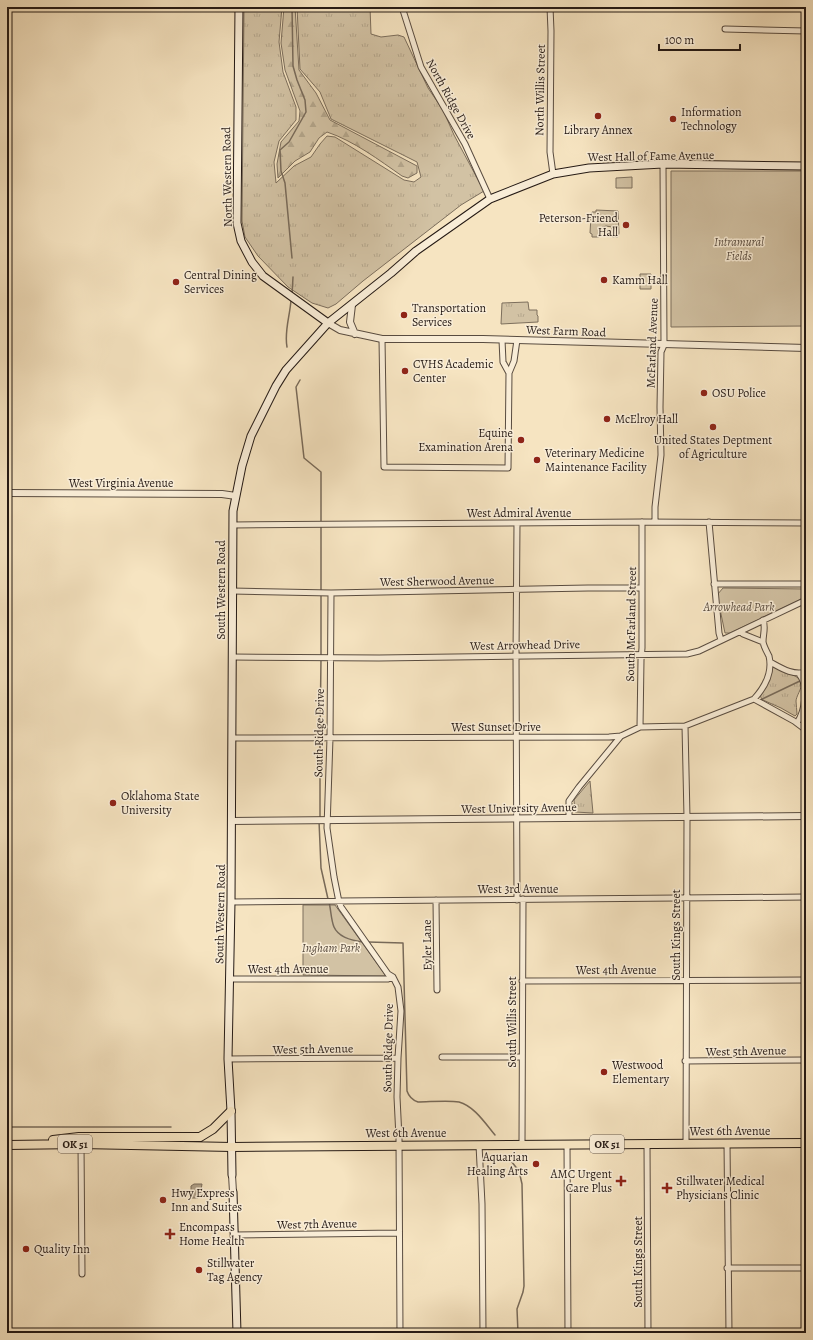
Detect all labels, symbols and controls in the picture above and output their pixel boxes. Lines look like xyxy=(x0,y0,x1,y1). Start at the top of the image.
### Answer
scale bar xyxy=(659,26,740,52)
text: 100 m xyxy=(665,32,694,48)
street label: North Willis Street xyxy=(531,44,549,136)
street label: North Ridge Drive xyxy=(422,56,480,142)
place label: Information Technology xyxy=(681,104,742,134)
marker: Library Annex xyxy=(593,111,603,121)
marker: Information Technology xyxy=(668,114,678,124)
place label: Library Annex xyxy=(564,122,633,138)
street label: North Western Road xyxy=(218,126,236,227)
street label: West Hall of Fame Avenue xyxy=(587,147,714,165)
place label: Peterson-Friend Hall xyxy=(539,210,619,240)
marker: Peterson-Friend Hall xyxy=(621,220,631,230)
park label: Intramural Fields xyxy=(714,234,764,264)
place label: Central Dining Services xyxy=(184,267,257,297)
place label: Kamm Hall xyxy=(612,272,668,288)
marker: Kamm Hall xyxy=(599,275,609,285)
marker: Central Dining Services xyxy=(171,277,181,287)
street label: McFarland Avenue xyxy=(642,298,662,388)
place label: Transportation Services xyxy=(412,300,486,330)
marker: Transportation Services xyxy=(399,310,409,320)
street label: West Farm Road xyxy=(525,322,607,340)
place label: CVHS Academic Center xyxy=(413,356,493,386)
marker: CVHS Academic Center xyxy=(400,366,410,376)
place label: OSU Police xyxy=(712,385,766,401)
marker: OSU Police xyxy=(699,388,709,398)
place label: McElroy Hall xyxy=(615,411,678,427)
marker: McElroy Hall xyxy=(602,414,612,424)
marker: United States Deptment of Agriculture xyxy=(708,422,718,432)
place label: Equine Examination Arena xyxy=(418,425,513,455)
place label: United States Deptment of Agriculture xyxy=(654,432,772,462)
marker: Equine Examination Arena xyxy=(516,435,526,445)
place label: Veterinary Medicine Maintenance Facility xyxy=(544,445,647,475)
marker: Veterinary Medicine Maintenance Facility xyxy=(532,455,542,465)
street label: West Virginia Avenue xyxy=(68,475,173,491)
street label: West Admiral Avenue xyxy=(466,505,571,521)
street label: South Western Road xyxy=(213,540,229,640)
street label: South McFarland Street xyxy=(622,566,640,682)
street label: West Sherwood Avenue xyxy=(379,572,494,590)
park label: Arrowhead Park xyxy=(702,599,775,615)
street label: West Arrowhead Drive xyxy=(469,636,580,654)
street label: South Ridge Drive xyxy=(310,688,328,778)
street label: West Sunset Drive xyxy=(450,719,541,735)
place label: Oklahoma State University xyxy=(121,788,199,818)
marker: Oklahoma State University xyxy=(108,798,118,808)
street label: West University Avenue xyxy=(460,799,577,817)
street label: South Western Road xyxy=(211,863,229,964)
street label: West 3rd Avenue xyxy=(477,881,558,897)
street label: South Kings Street xyxy=(668,889,684,981)
street label: Eyler Lane xyxy=(419,919,435,971)
park label: Ingham Park xyxy=(302,940,361,956)
street label: West 4th Avenue xyxy=(247,961,328,977)
street label: West 4th Avenue xyxy=(575,962,656,978)
street label: South Willis Street xyxy=(504,976,520,1068)
street label: South Ridge Drive xyxy=(379,1003,397,1093)
street label: West 5th Avenue xyxy=(272,1040,353,1058)
street label: West 5th Avenue xyxy=(705,1042,786,1060)
place label: Westwood Elementary xyxy=(611,1057,670,1087)
marker: Westwood Elementary xyxy=(599,1067,609,1077)
street label: West 6th Avenue xyxy=(689,1123,770,1139)
street label: West 6th Avenue xyxy=(365,1125,446,1141)
road number: OK 51 xyxy=(58,1135,92,1153)
road number: OK 51 xyxy=(590,1135,624,1153)
place label: Aquarian Healing Arts xyxy=(467,1149,528,1179)
marker: Aquarian Healing Arts xyxy=(531,1159,541,1169)
place label: AMC Urgent Care Plus xyxy=(550,1166,612,1196)
place label: Stillwater Medical Physicians Clinic xyxy=(676,1173,764,1203)
marker: AMC Urgent Care Plus xyxy=(615,1175,627,1187)
marker: Stillwater Medical Physicians Clinic xyxy=(661,1182,673,1194)
place label: Hwy Express Inn and Suites xyxy=(171,1185,242,1215)
marker: Hwy Express Inn and Suites xyxy=(158,1195,168,1205)
street label: West 7th Avenue xyxy=(276,1215,357,1233)
street label: South Kings Street xyxy=(630,1216,646,1308)
place label: Encompass Home Health xyxy=(179,1219,245,1249)
marker: Encompass Home Health xyxy=(164,1228,176,1240)
place label: Quality Inn xyxy=(34,1241,90,1257)
marker: Quality Inn xyxy=(21,1244,31,1254)
place label: Stillwater Tag Agency xyxy=(207,1255,263,1285)
marker: Stillwater Tag Agency xyxy=(194,1265,204,1275)

